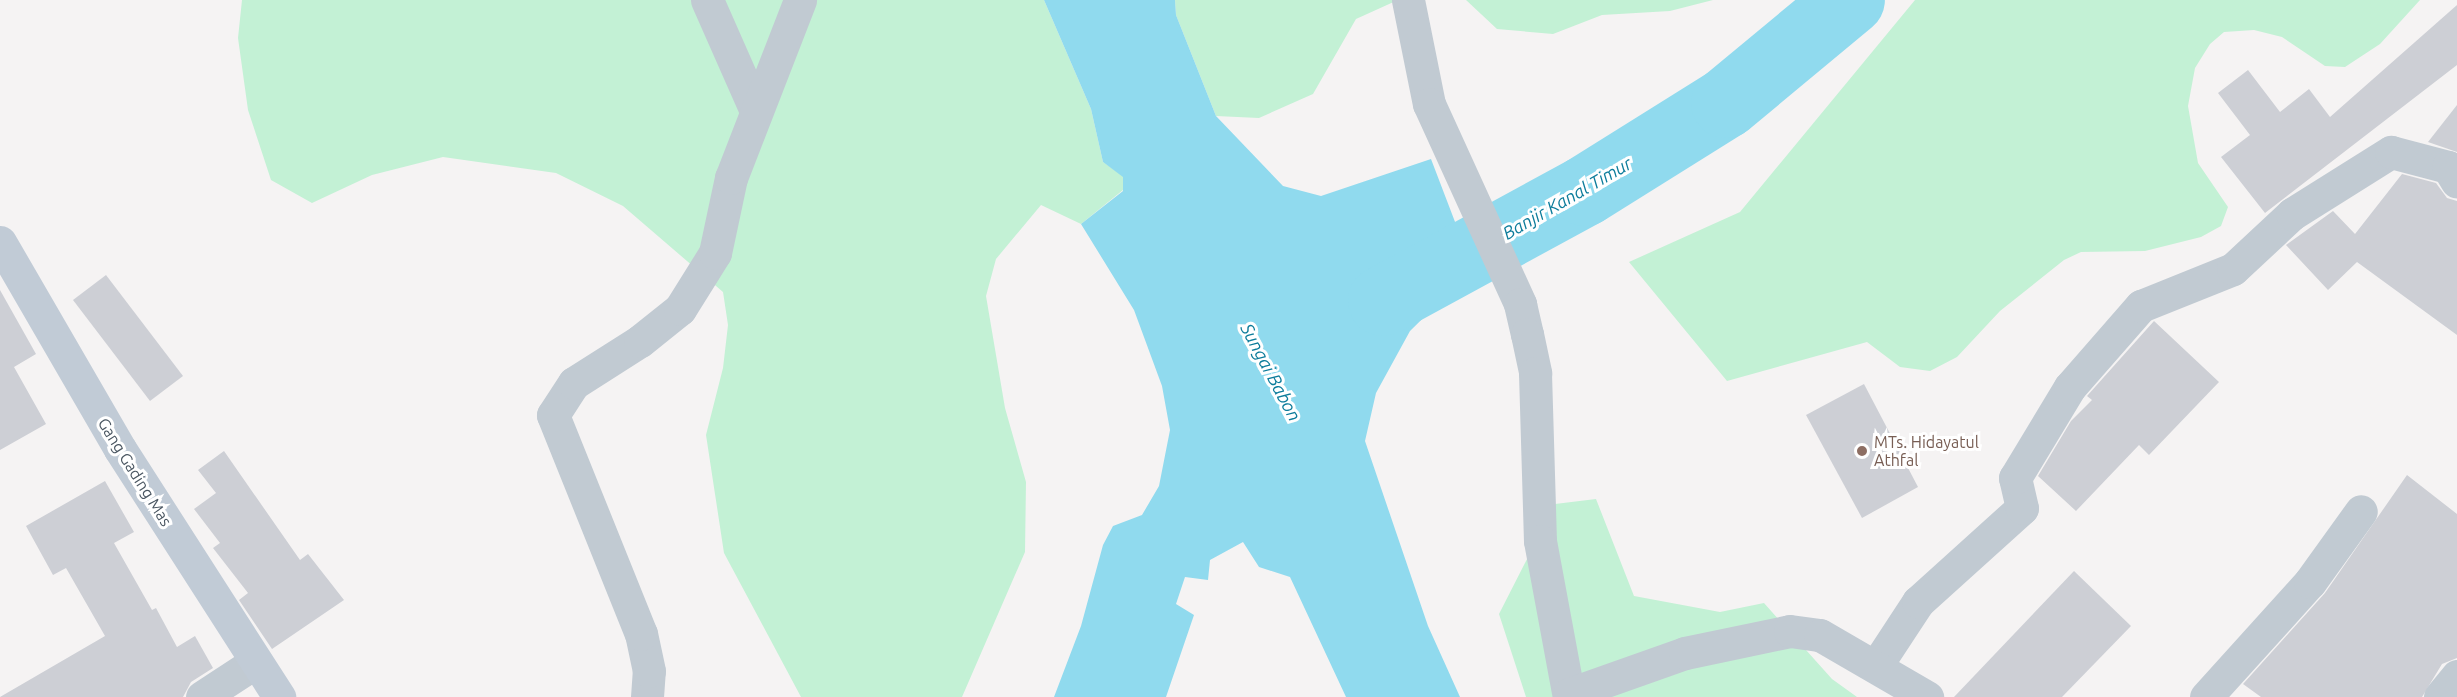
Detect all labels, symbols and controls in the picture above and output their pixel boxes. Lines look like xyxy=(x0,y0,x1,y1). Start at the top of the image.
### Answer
water label: Banjir Kanal Timur xyxy=(1498,152,1636,244)
water label: Sungai Babon xyxy=(1236,319,1306,425)
street label: Gang Gading Mas xyxy=(94,414,176,530)
place label: MTs. Hidayatul Athfal xyxy=(1874,432,1979,470)
marker: MTs. Hidayatul Athfal xyxy=(1855,444,1869,458)

